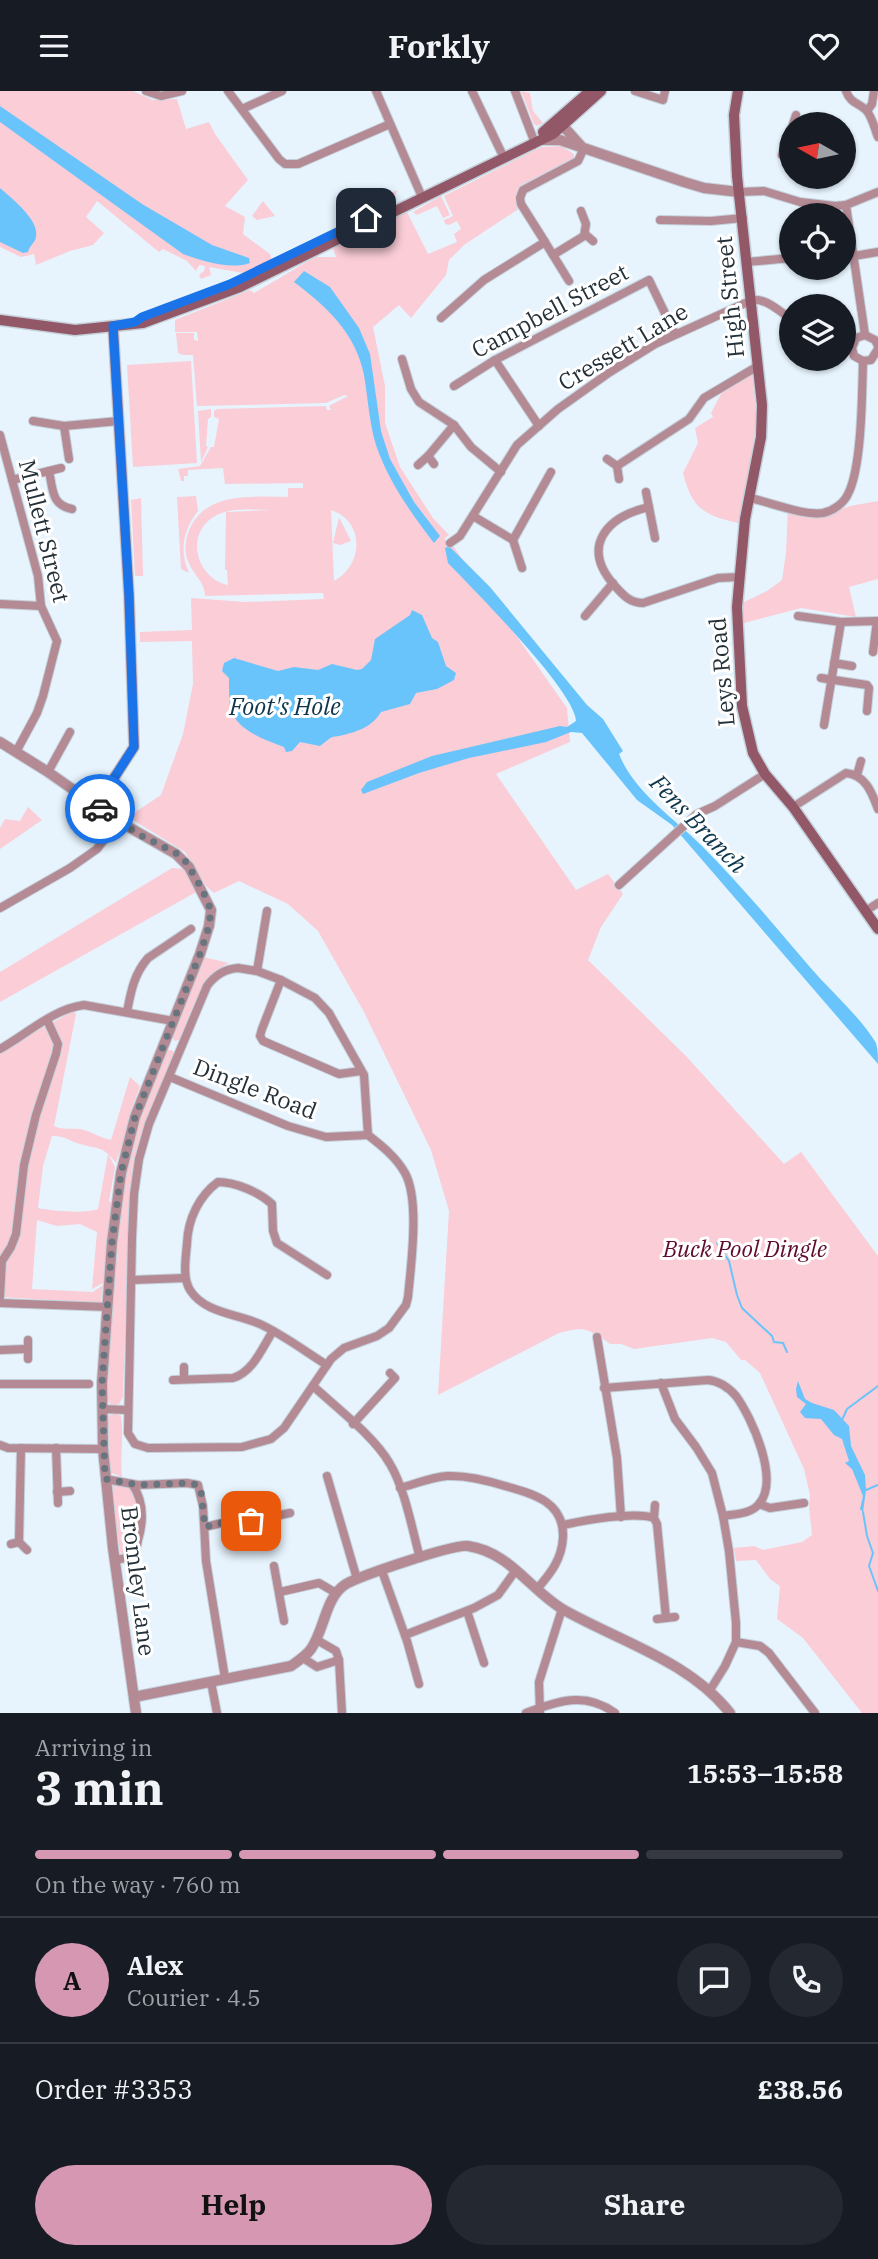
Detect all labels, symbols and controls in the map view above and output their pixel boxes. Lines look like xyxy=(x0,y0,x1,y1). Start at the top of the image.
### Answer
text: Forkly xyxy=(388,25,490,67)
icon: menu xyxy=(35,27,73,65)
icon: heart xyxy=(805,27,843,65)
north arrow xyxy=(779,112,856,189)
map controls xyxy=(779,112,856,371)
pin xyxy=(336,188,396,248)
icon: home xyxy=(347,199,385,237)
button: locate xyxy=(779,203,856,280)
street label: High Street xyxy=(708,235,750,359)
street label: Campbell Street xyxy=(466,256,633,364)
button: layers xyxy=(779,294,856,371)
street label: Cressett Lane xyxy=(552,296,693,397)
street label: Mullett Street xyxy=(13,456,77,605)
street label: Leys Road xyxy=(701,616,741,728)
water label: Foot's Hole xyxy=(228,690,341,722)
water label: Fens Branch xyxy=(643,766,754,880)
courier xyxy=(65,774,135,844)
icon: car xyxy=(81,790,119,828)
street label: Dingle Road xyxy=(189,1051,321,1125)
park label: Buck Pool Dingle xyxy=(662,1233,827,1263)
pin xyxy=(221,1491,281,1551)
icon: bag xyxy=(232,1502,270,1540)
street label: Bromley Lane xyxy=(115,1504,163,1657)
text: Arriving in xyxy=(35,1732,152,1762)
text: 15:53–15:58 xyxy=(687,1756,843,1790)
text: 3 min xyxy=(35,1758,164,1818)
text: On the way · 760 m xyxy=(35,1869,241,1899)
button: chat xyxy=(677,1943,751,2017)
button: phone xyxy=(769,1943,843,2017)
text: Alex xyxy=(127,1948,183,1982)
text: A xyxy=(63,1963,81,1997)
text: Courier · 4.5 xyxy=(127,1982,261,2012)
text: Order #3353 xyxy=(35,2072,193,2106)
text: £38.56 xyxy=(758,2072,843,2106)
button: Help xyxy=(35,2165,432,2245)
button: Share xyxy=(446,2165,843,2245)

